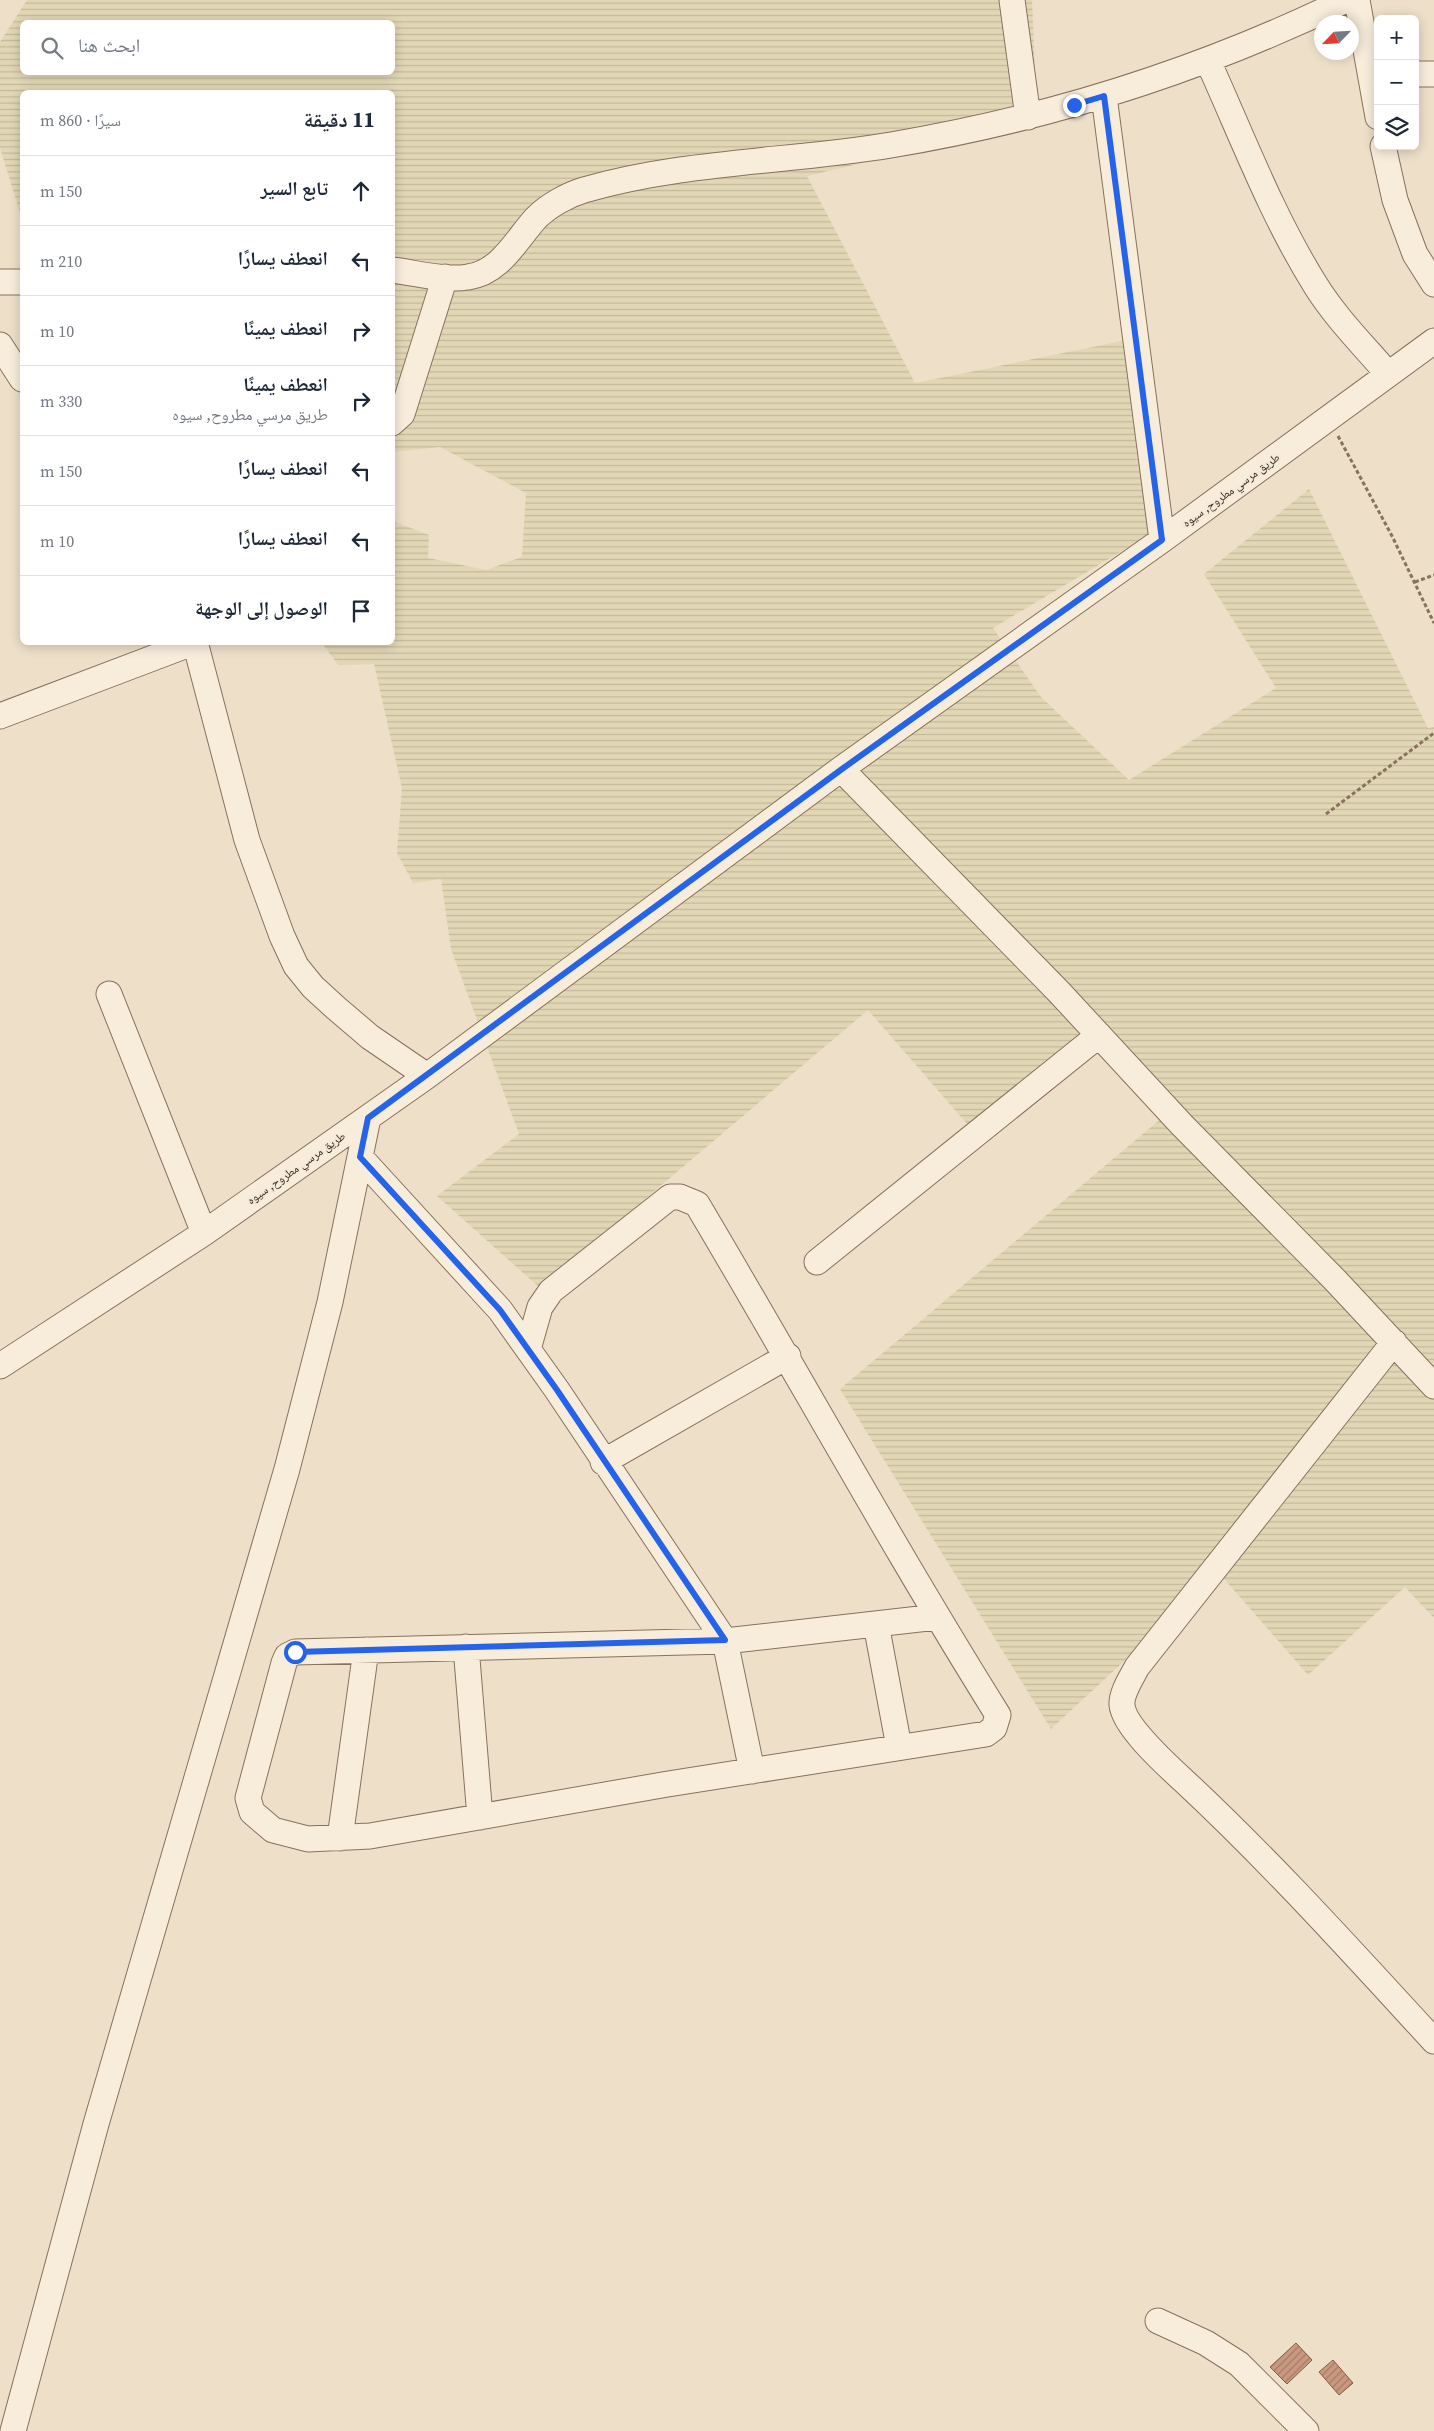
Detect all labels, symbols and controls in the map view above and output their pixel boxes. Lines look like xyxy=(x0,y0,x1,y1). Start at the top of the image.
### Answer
north arrow xyxy=(1314,15,1359,60)
map controls xyxy=(1374,15,1419,150)
button: + xyxy=(1374,15,1419,60)
search box xyxy=(20,20,395,75)
text: ابحث هنا xyxy=(78,32,140,58)
icon: search xyxy=(38,34,66,62)
button: − xyxy=(1374,60,1419,105)
route end xyxy=(1063,94,1086,117)
text: 11 دقيقة xyxy=(304,105,375,134)
button: layers xyxy=(1374,105,1419,150)
text: سيرًا · 860 m xyxy=(40,109,121,131)
text: تابع السير xyxy=(261,175,328,201)
icon: ahead xyxy=(347,177,375,205)
text: 150 m xyxy=(40,180,82,202)
text: انعطف يسارًا xyxy=(238,245,328,271)
icon: left xyxy=(347,247,375,275)
text: 210 m xyxy=(40,250,82,272)
text: انعطف يمينًا xyxy=(243,315,328,341)
icon: right xyxy=(347,317,375,345)
text: 10 m xyxy=(40,320,74,342)
text: انعطف يمينًا xyxy=(243,371,328,397)
icon: right xyxy=(347,387,375,415)
text: 330 m xyxy=(40,390,82,412)
text: طريق مرسي مطروح, سيوه xyxy=(172,403,328,425)
street label: طريق مرسي مطروح, سيوه xyxy=(1179,449,1284,532)
text: انعطف يسارًا xyxy=(238,455,328,481)
icon: left xyxy=(347,457,375,485)
text: 150 m xyxy=(40,460,82,482)
text: انعطف يسارًا xyxy=(238,525,328,551)
icon: left xyxy=(347,527,375,555)
text: 10 m xyxy=(40,530,74,552)
text: الوصول إلى الوجهة xyxy=(195,595,328,621)
icon: arrive xyxy=(347,597,375,625)
street label: طريق مرسي مطروح, سيوه xyxy=(244,1128,350,1210)
route start xyxy=(284,1641,307,1664)

